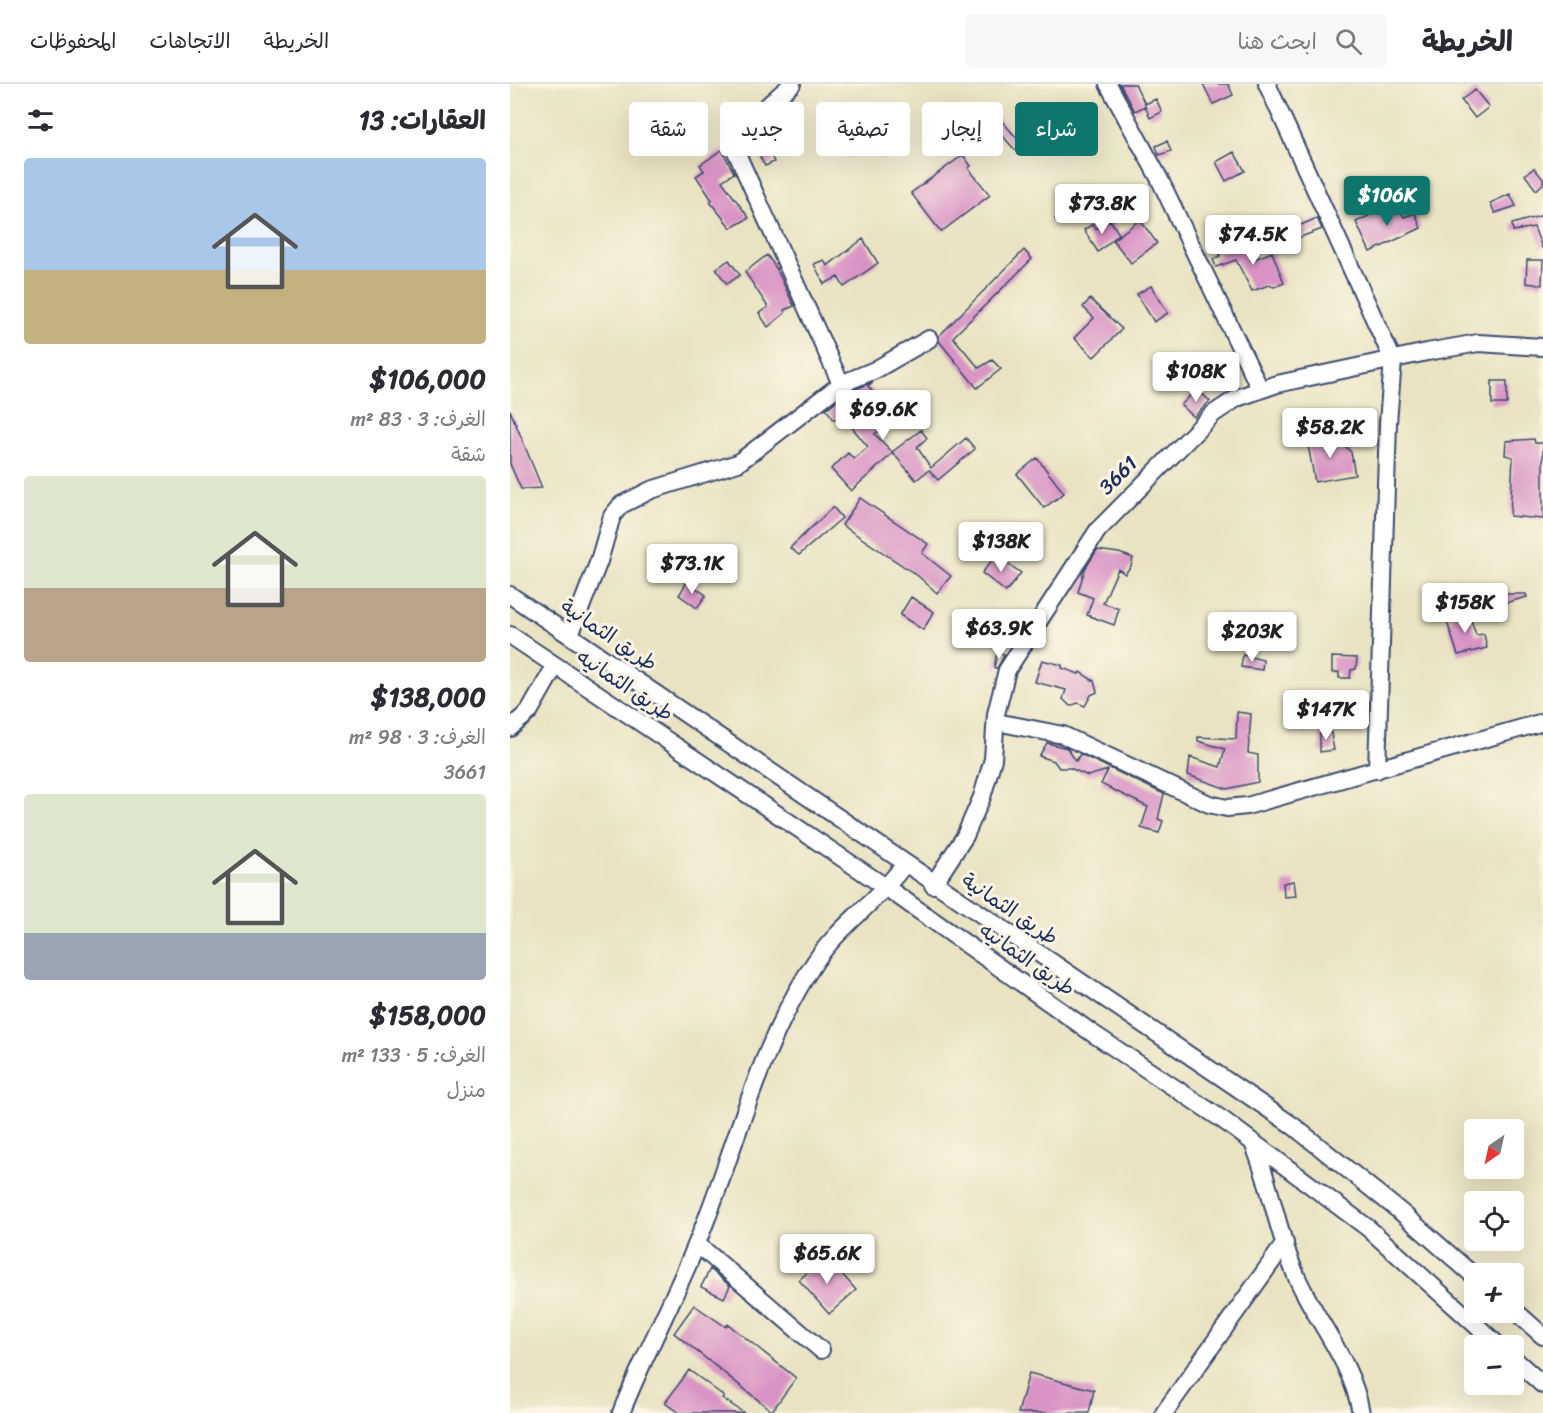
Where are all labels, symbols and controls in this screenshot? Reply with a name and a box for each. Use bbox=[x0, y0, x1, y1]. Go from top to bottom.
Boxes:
search box bbox=[966, 14, 1386, 68]
text: الخريطة bbox=[1422, 17, 1513, 66]
text: المحفوظات bbox=[30, 22, 116, 60]
text: الاتجاهات bbox=[149, 22, 231, 60]
text: الخريطة bbox=[264, 22, 329, 60]
text: ابحث هنا bbox=[1238, 22, 1317, 61]
icon: search bbox=[1332, 25, 1365, 58]
text: العقارات: 13 bbox=[359, 97, 486, 143]
chip: شقة bbox=[629, 102, 708, 156]
chip: جديد bbox=[720, 102, 804, 156]
chip: تصفية bbox=[816, 102, 910, 156]
chip: إيجار bbox=[922, 102, 1003, 156]
chip: شراء bbox=[1015, 102, 1098, 156]
icon: filters bbox=[24, 104, 57, 137]
pin: $106K bbox=[1345, 176, 1429, 227]
text: $106K bbox=[1358, 178, 1416, 213]
pin: $73.8K bbox=[1053, 184, 1151, 235]
text: $73.8K bbox=[1069, 186, 1135, 221]
icon: home bbox=[201, 197, 309, 305]
pin: $74.5K bbox=[1204, 215, 1302, 266]
text: $74.5K bbox=[1219, 217, 1287, 252]
pin: $108K bbox=[1154, 352, 1238, 403]
text: $108K bbox=[1167, 354, 1225, 389]
text: $106,000 bbox=[370, 356, 486, 402]
pin: $69.6K bbox=[834, 390, 932, 441]
text: $69.6K bbox=[850, 392, 916, 427]
text: الغرف: 3 · 83 m² bbox=[350, 402, 486, 437]
pin: $58.2K bbox=[1281, 408, 1379, 459]
text: $58.2K bbox=[1296, 410, 1364, 445]
text: شقة bbox=[451, 437, 486, 472]
street label: 3661 bbox=[1089, 446, 1147, 504]
icon: home bbox=[201, 515, 309, 623]
pin: $138K bbox=[959, 522, 1043, 573]
text: $138K bbox=[972, 524, 1030, 559]
pin: $73.1K bbox=[643, 544, 741, 595]
text: $73.1K bbox=[661, 546, 723, 581]
pin: $158K bbox=[1423, 583, 1507, 634]
text: $158K bbox=[1436, 585, 1494, 620]
street label: طريق الثمانية bbox=[552, 588, 666, 682]
pin: $63.9K bbox=[950, 609, 1048, 660]
text: $63.9K bbox=[966, 611, 1032, 646]
pin: $203K bbox=[1210, 612, 1294, 663]
text: $203K bbox=[1222, 614, 1282, 649]
street label: طريق الثمانيه bbox=[568, 638, 682, 732]
text: $138,000 bbox=[371, 674, 486, 720]
pin: $147K bbox=[1284, 690, 1368, 741]
text: $147K bbox=[1297, 692, 1355, 727]
text: الغرف: 3 · 98 m² bbox=[349, 720, 486, 755]
text: 3661 bbox=[444, 755, 486, 790]
icon: home bbox=[201, 833, 309, 941]
street label: طريق الثمانية bbox=[953, 862, 1067, 956]
street label: طريق الثمانيه bbox=[970, 911, 1084, 1007]
text: $158,000 bbox=[369, 992, 486, 1038]
text: الغرف: 5 · 133 m² bbox=[342, 1038, 486, 1073]
text: منزل bbox=[447, 1073, 486, 1108]
north arrow bbox=[1464, 1119, 1524, 1179]
map controls bbox=[1464, 1119, 1524, 1395]
button: locate bbox=[1464, 1191, 1524, 1251]
pin: $65.6K bbox=[778, 1234, 876, 1285]
text: $65.6K bbox=[794, 1236, 860, 1271]
button: + bbox=[1464, 1263, 1524, 1323]
button: − bbox=[1464, 1335, 1524, 1395]

